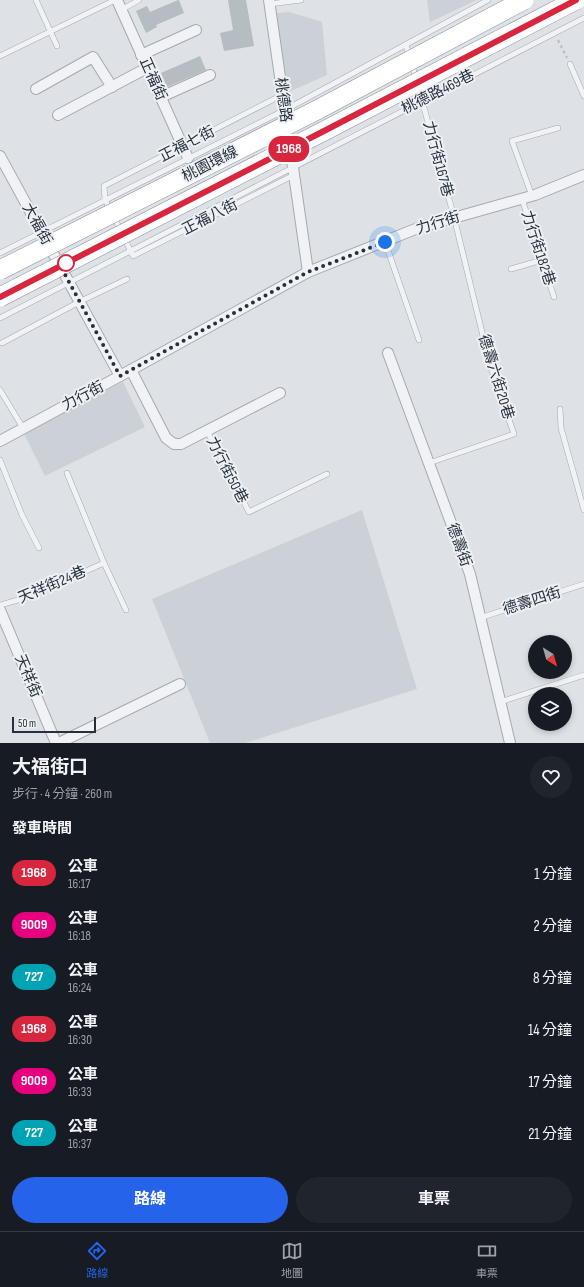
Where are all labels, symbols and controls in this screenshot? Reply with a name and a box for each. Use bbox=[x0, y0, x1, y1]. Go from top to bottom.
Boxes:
street label: 正福街 bbox=[135, 55, 171, 103]
street label: 桃德路469巷 bbox=[398, 66, 478, 118]
street label: 桃德路 bbox=[270, 76, 296, 124]
street label: 力行街167巷 bbox=[419, 119, 457, 199]
street label: 正福七街 bbox=[156, 122, 218, 166]
line badge: 1968 bbox=[261, 136, 317, 162]
text: 1968 bbox=[276, 140, 302, 157]
street label: 桃園環線 bbox=[179, 142, 241, 186]
street label: 正福八街 bbox=[179, 195, 241, 239]
street label: 大福街 bbox=[18, 200, 56, 248]
street label: 力行街 bbox=[414, 207, 462, 239]
street label: 力行街182巷 bbox=[517, 208, 559, 288]
your location bbox=[375, 232, 395, 252]
unlabelled marker bbox=[57, 254, 75, 272]
street label: 德壽六街20巷 bbox=[474, 332, 518, 422]
street label: 力行街 bbox=[59, 377, 107, 415]
street label: 力行街50巷 bbox=[202, 433, 252, 507]
street label: 德壽街 bbox=[442, 521, 476, 569]
street label: 天祥街24巷 bbox=[15, 562, 89, 608]
street label: 德壽四街 bbox=[501, 583, 563, 619]
north arrow bbox=[528, 635, 572, 679]
map controls bbox=[528, 635, 572, 731]
street label: 天祥街 bbox=[10, 652, 46, 700]
button: layers bbox=[528, 687, 572, 731]
scale bar bbox=[12, 715, 96, 734]
text: 50 m bbox=[18, 717, 36, 730]
text: 大福街口 bbox=[12, 756, 88, 779]
button: heart bbox=[530, 756, 572, 798]
text: 步行 · 4 分鐘 · 260 m bbox=[12, 786, 112, 802]
text: 發車時間 bbox=[12, 819, 72, 838]
text: 公車 bbox=[68, 857, 98, 876]
text: 1968 bbox=[21, 864, 47, 881]
text: 1 分鐘 bbox=[534, 865, 572, 884]
text: 16:17 bbox=[68, 876, 90, 892]
text: 公車 bbox=[68, 909, 98, 928]
text: 9009 bbox=[21, 916, 47, 933]
text: 2 分鐘 bbox=[533, 917, 572, 936]
text: 16:18 bbox=[68, 928, 91, 944]
text: 公車 bbox=[68, 961, 98, 980]
text: 727 bbox=[25, 968, 43, 985]
text: 8 分鐘 bbox=[533, 969, 572, 988]
text: 16:24 bbox=[68, 980, 91, 996]
text: 公車 bbox=[68, 1013, 98, 1032]
text: 1968 bbox=[21, 1020, 47, 1037]
text: 14 分鐘 bbox=[528, 1021, 572, 1040]
text: 16:30 bbox=[68, 1032, 92, 1048]
text: 公車 bbox=[68, 1065, 98, 1084]
text: 9009 bbox=[21, 1072, 47, 1089]
text: 17 分鐘 bbox=[528, 1073, 572, 1092]
text: 16:33 bbox=[68, 1084, 92, 1100]
text: 公車 bbox=[68, 1117, 98, 1136]
text: 727 bbox=[25, 1124, 43, 1141]
text: 21 分鐘 bbox=[528, 1125, 572, 1144]
text: 16:37 bbox=[68, 1136, 91, 1152]
button: 路線 bbox=[12, 1177, 288, 1223]
button: 車票 bbox=[296, 1177, 572, 1223]
tab: 路線 bbox=[86, 1240, 108, 1280]
tab: 地圖 bbox=[281, 1240, 303, 1280]
tab: 車票 bbox=[476, 1240, 498, 1280]

